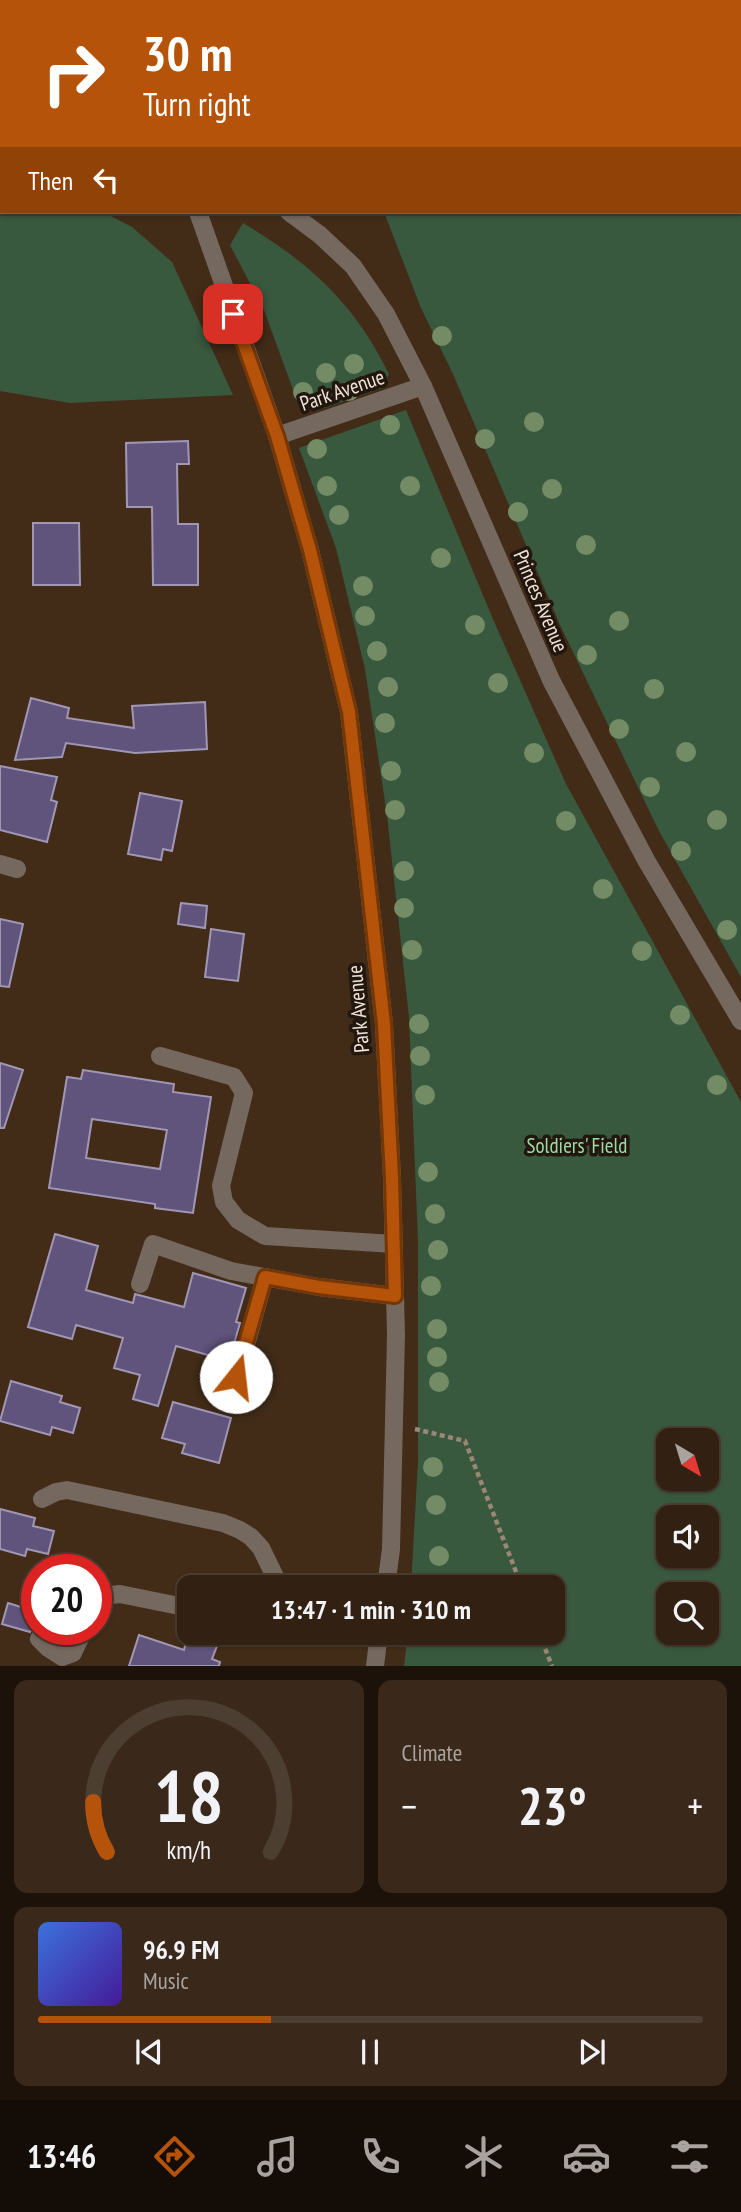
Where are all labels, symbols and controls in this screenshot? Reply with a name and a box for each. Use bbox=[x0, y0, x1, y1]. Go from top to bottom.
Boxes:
text: 30 m bbox=[143, 21, 232, 85]
icon: right bbox=[28, 28, 119, 119]
text: Turn right bbox=[143, 83, 251, 125]
icon: left bbox=[87, 161, 125, 199]
text: Then bbox=[28, 164, 73, 197]
pin bbox=[203, 284, 263, 344]
icon: arrive bbox=[214, 295, 252, 333]
street label: Park Avenue bbox=[296, 363, 388, 417]
street label: Princes Avenue bbox=[507, 546, 575, 656]
street label: Park Avenue bbox=[341, 964, 375, 1054]
park label: Soldiers' Field bbox=[527, 1132, 627, 1159]
position arrow bbox=[199, 1340, 273, 1414]
north arrow bbox=[656, 1428, 719, 1491]
map controls bbox=[656, 1428, 719, 1645]
button: sound bbox=[656, 1505, 719, 1568]
speed limit sign: 20 bbox=[21, 1554, 112, 1645]
button: search bbox=[656, 1582, 719, 1645]
text: 13:47 · 1 min · 310 m bbox=[271, 1593, 471, 1626]
text: Climate bbox=[402, 1738, 462, 1767]
text: 18 bbox=[154, 1749, 224, 1843]
text: 23° bbox=[518, 1772, 587, 1839]
text: − bbox=[402, 1781, 417, 1830]
text: + bbox=[687, 1781, 703, 1830]
text: km/h bbox=[167, 1834, 211, 1866]
text: 96.9 FM bbox=[143, 1933, 219, 1966]
text: Music bbox=[143, 1966, 189, 1995]
icon: previous bbox=[130, 2033, 168, 2071]
icon: pause bbox=[351, 2033, 389, 2071]
icon: next bbox=[573, 2033, 611, 2071]
icon: directions bbox=[150, 2132, 199, 2181]
icon: music bbox=[253, 2132, 302, 2181]
icon: phone bbox=[356, 2132, 405, 2181]
icon: climate bbox=[459, 2132, 508, 2181]
icon: car bbox=[562, 2132, 611, 2181]
icon: filters bbox=[665, 2132, 714, 2181]
text: 13:46 bbox=[27, 2135, 96, 2177]

